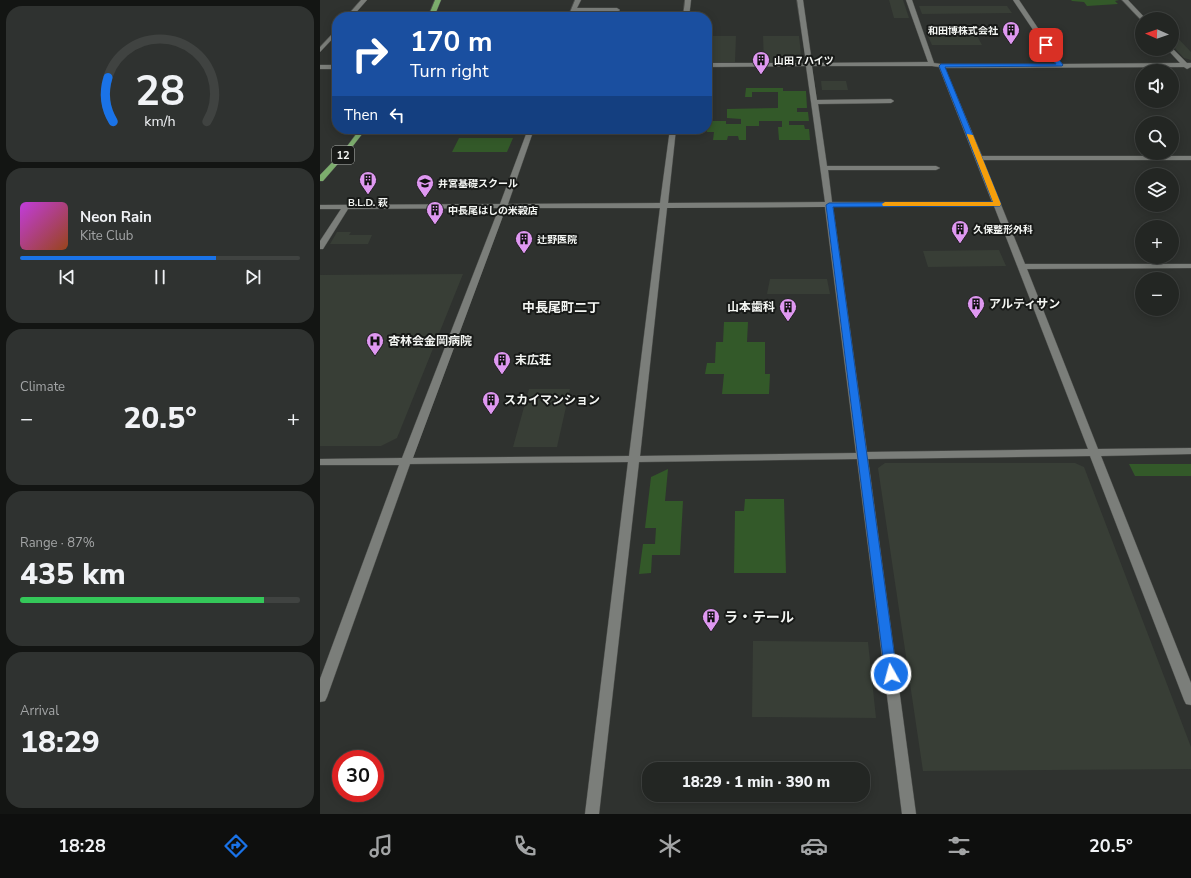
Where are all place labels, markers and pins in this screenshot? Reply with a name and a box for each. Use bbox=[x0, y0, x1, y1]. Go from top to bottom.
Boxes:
building icon: 和田博株式会社 bbox=[1001, 20, 1021, 45]
place label: 和田博株式会社 bbox=[928, 24, 999, 38]
pin bbox=[1029, 28, 1063, 62]
building icon: 山田７ハイツ bbox=[751, 50, 771, 75]
place label: 山田７ハイツ bbox=[774, 54, 834, 68]
building icon: B.L.D. 萩 bbox=[358, 170, 378, 195]
school or university icon: 井宮基礎スクール bbox=[415, 173, 435, 198]
place label: 井宮基礎スクール bbox=[438, 177, 518, 191]
place label: B.L.D. 萩 bbox=[348, 196, 388, 210]
building icon: 中長尾はしの米穀店 bbox=[425, 200, 445, 225]
place label: 中長尾はしの米穀店 bbox=[448, 204, 538, 218]
building icon: 久保整形外科 bbox=[950, 219, 970, 244]
place label: 久保整形外科 bbox=[973, 223, 1033, 237]
building icon: 辻野医院 bbox=[514, 229, 534, 254]
place label: 辻野医院 bbox=[537, 233, 577, 247]
building icon: アルティサン bbox=[966, 294, 986, 319]
place label: アルティサン bbox=[989, 296, 1060, 312]
building icon: 山本歯科 bbox=[778, 297, 798, 322]
place label: 山本歯科 bbox=[727, 299, 775, 315]
hospital icon: 杏林会金岡病院 bbox=[365, 331, 385, 356]
place label: 杏林会金岡病院 bbox=[388, 333, 472, 349]
building icon: 末広荘 bbox=[492, 350, 512, 375]
place label: 末広荘 bbox=[515, 352, 551, 368]
building icon: スカイマンション bbox=[481, 390, 501, 415]
place label: スカイマンション bbox=[504, 392, 600, 408]
building icon: ラ・テール bbox=[701, 607, 721, 632]
place label: ラ・テール bbox=[724, 608, 794, 627]

